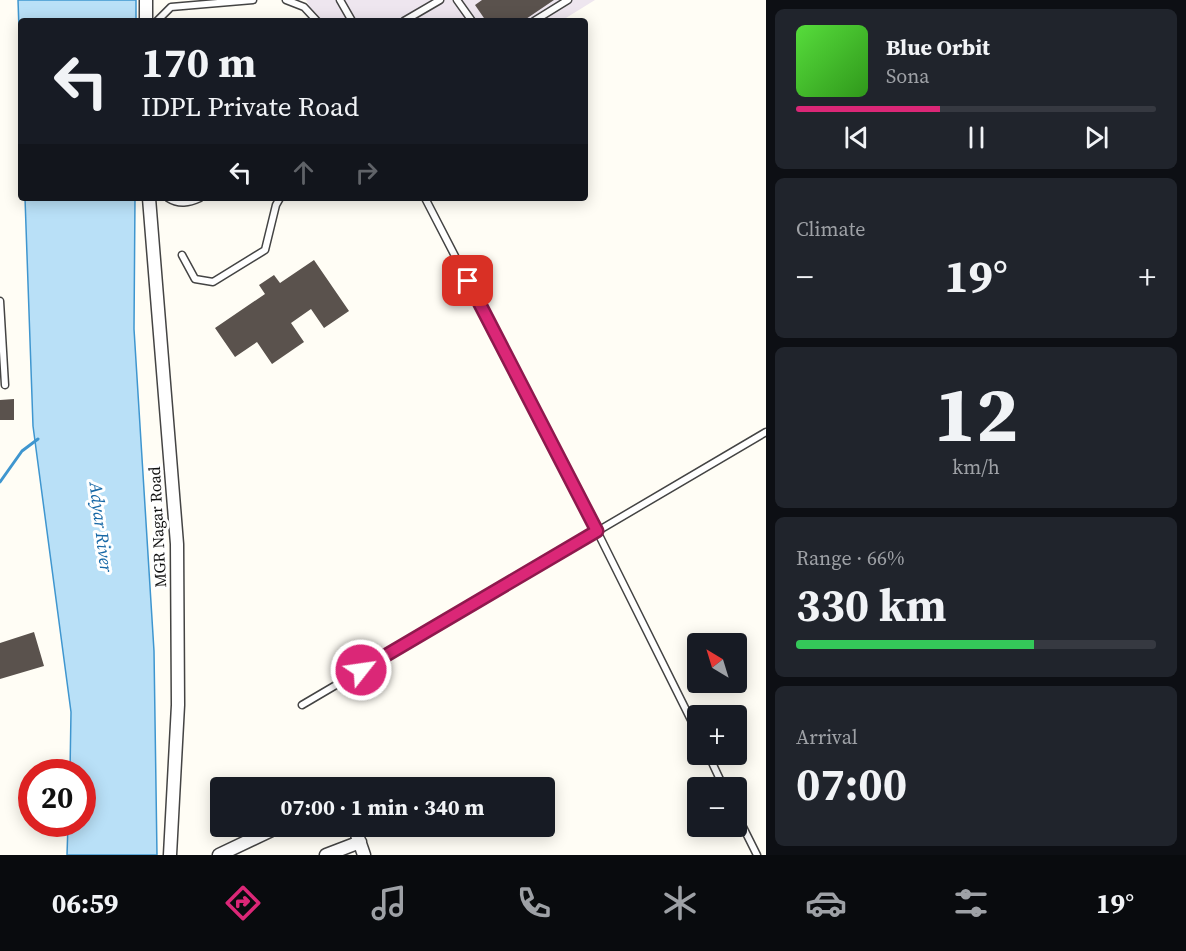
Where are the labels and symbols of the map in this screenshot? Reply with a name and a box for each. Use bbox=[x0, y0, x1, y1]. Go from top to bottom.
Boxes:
pin bbox=[442, 255, 493, 306]
street label: MGR Nagar Road bbox=[143, 466, 171, 588]
water label: Adyar River bbox=[83, 479, 120, 574]
north arrow bbox=[687, 633, 747, 693]
position arrow bbox=[329, 638, 393, 702]
speed limit sign: 20 bbox=[18, 759, 96, 837]

